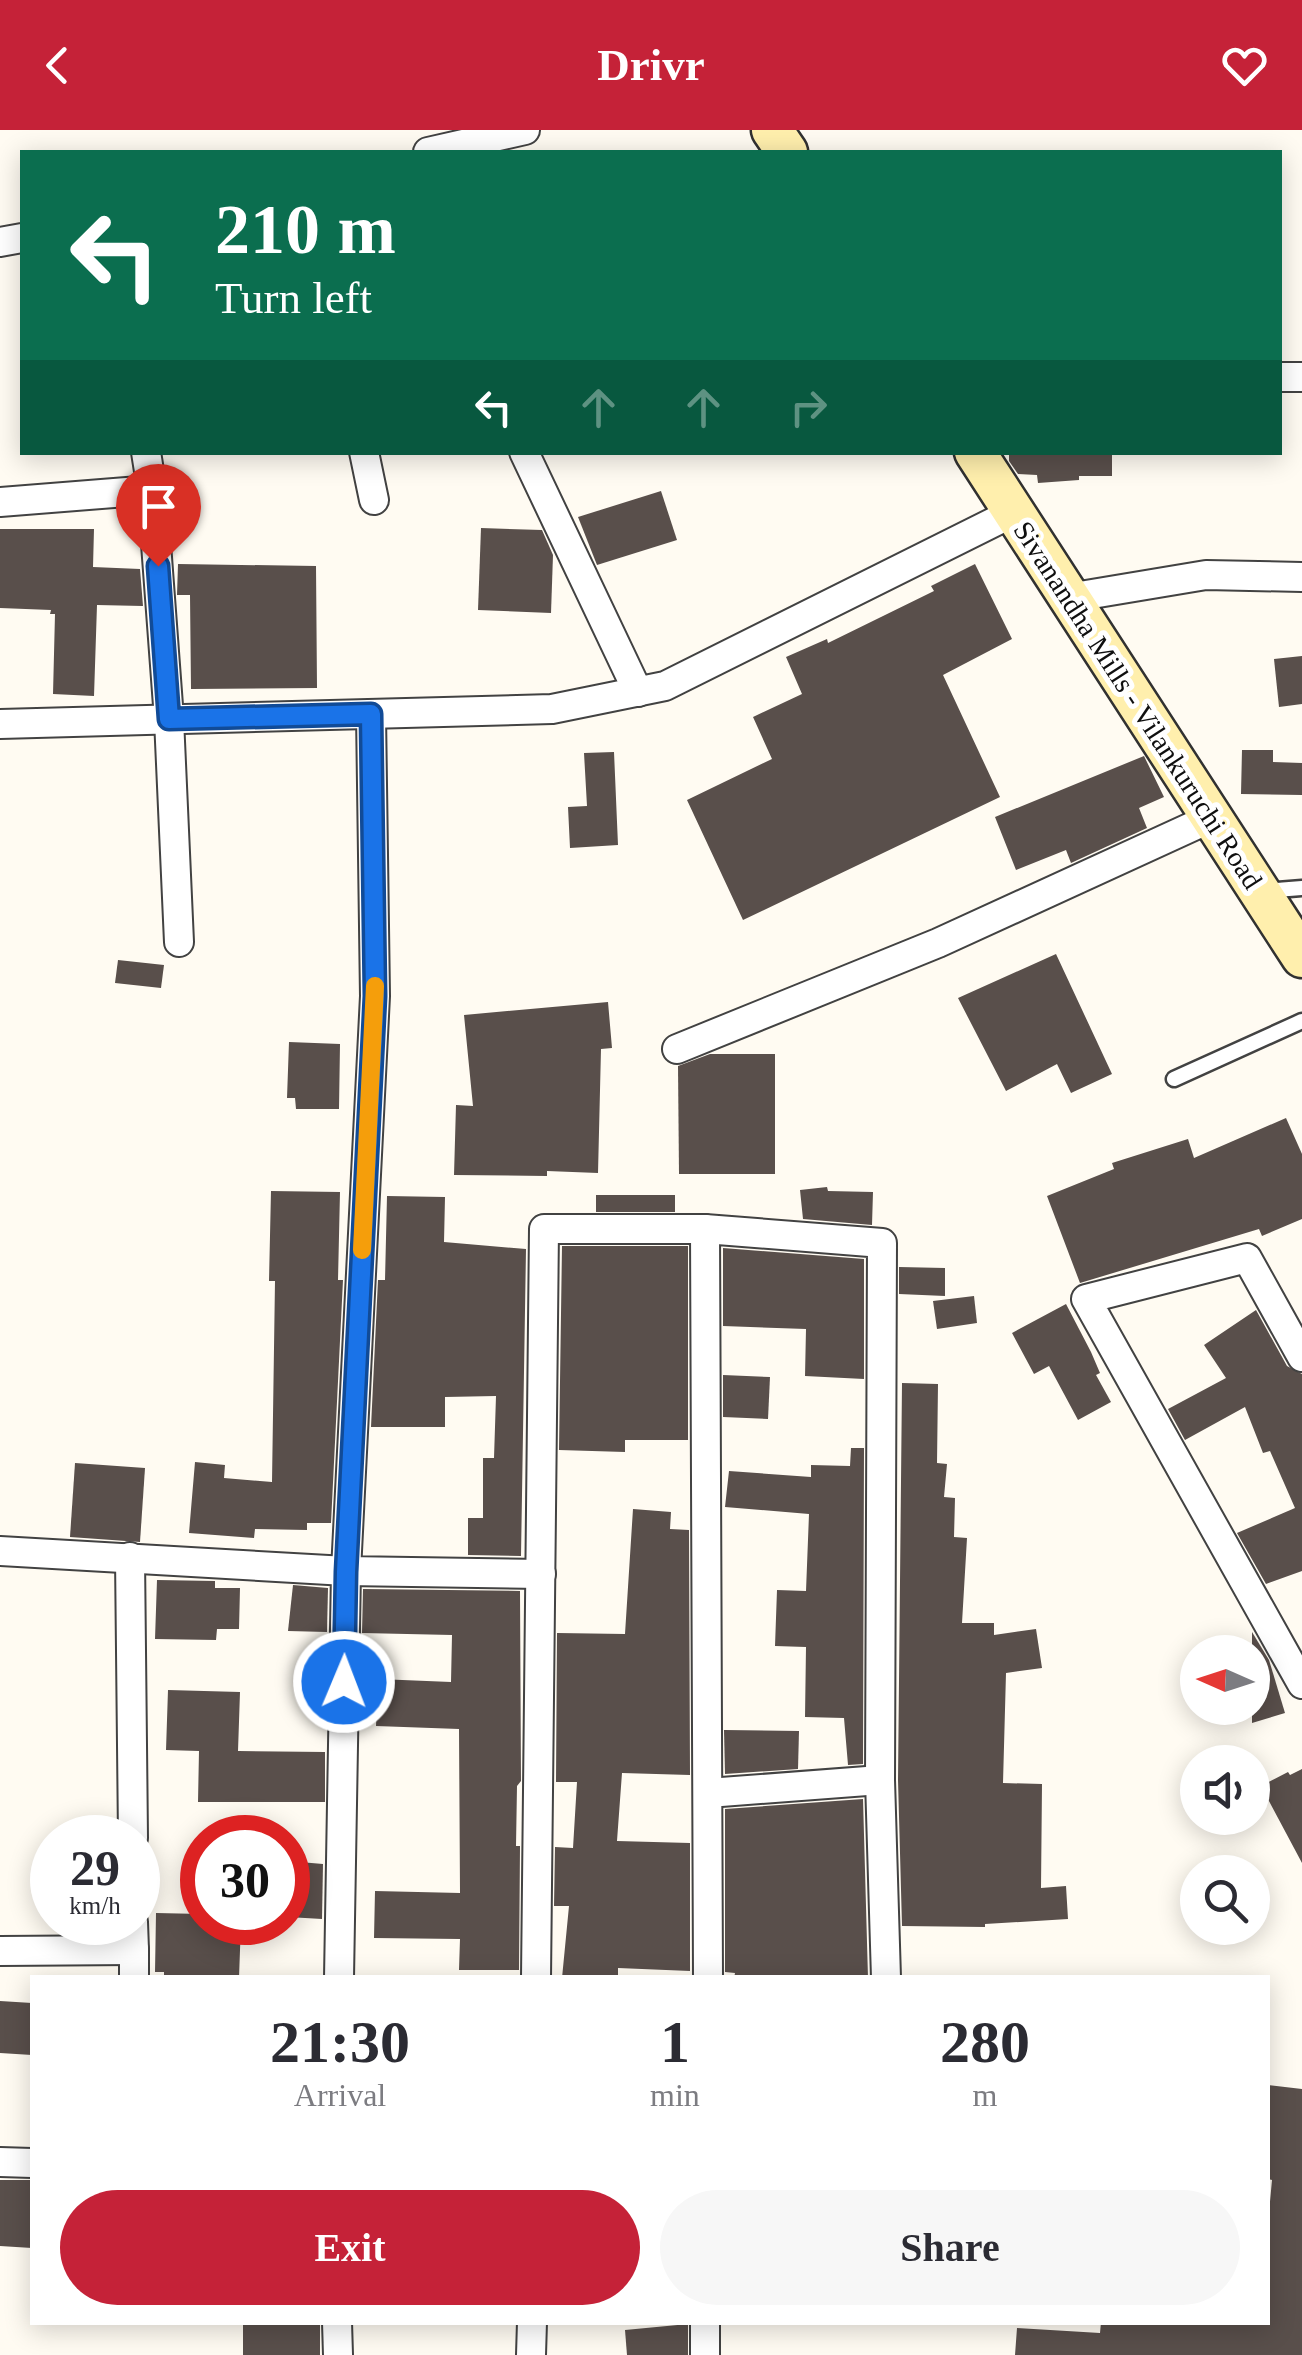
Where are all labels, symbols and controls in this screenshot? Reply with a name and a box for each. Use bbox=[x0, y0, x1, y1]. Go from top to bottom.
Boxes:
icon: back bbox=[30, 38, 85, 93]
icon: heart bbox=[1217, 38, 1272, 93]
text: Drivr bbox=[597, 40, 705, 90]
icon: left bbox=[50, 190, 180, 320]
text: 210 m bbox=[215, 191, 396, 268]
text: Turn left bbox=[215, 273, 372, 323]
icon: left bbox=[466, 380, 521, 435]
icon: ahead bbox=[571, 380, 626, 435]
icon: ahead bbox=[676, 380, 731, 435]
icon: right bbox=[781, 380, 836, 435]
pin bbox=[116, 464, 201, 567]
icon: arrive bbox=[131, 479, 186, 534]
street label: Sivanandha Mills - Vilankuruchi Road bbox=[1007, 516, 1269, 894]
position arrow bbox=[292, 1630, 396, 1734]
north arrow bbox=[1180, 1635, 1270, 1725]
map controls bbox=[1180, 1635, 1270, 1945]
button: sound bbox=[1180, 1745, 1270, 1835]
speed limit sign: 30 bbox=[180, 1815, 310, 1945]
text: 29 bbox=[70, 1840, 120, 1896]
button: search bbox=[1180, 1855, 1270, 1945]
text: km/h bbox=[69, 1892, 121, 1919]
text: 21:30 bbox=[270, 2009, 410, 2075]
text: 1 bbox=[660, 2009, 690, 2075]
text: 280 bbox=[940, 2009, 1030, 2075]
text: Arrival bbox=[294, 2077, 386, 2113]
text: min bbox=[650, 2077, 700, 2113]
text: m bbox=[972, 2077, 997, 2113]
button: Exit bbox=[60, 2190, 640, 2305]
button: Share bbox=[660, 2190, 1240, 2305]

